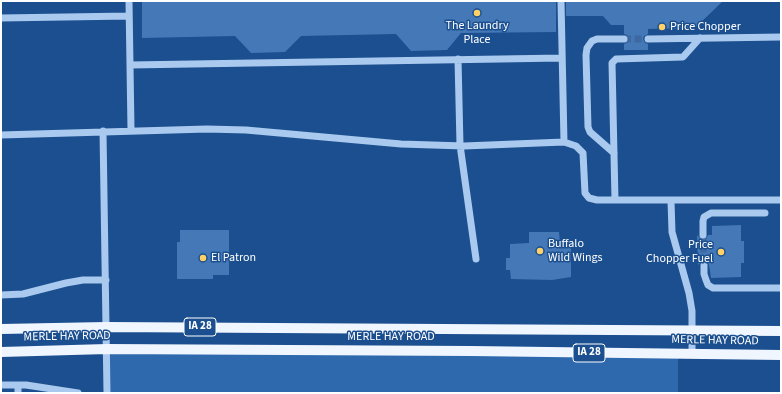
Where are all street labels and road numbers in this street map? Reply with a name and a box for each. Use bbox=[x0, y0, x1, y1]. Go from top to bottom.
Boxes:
road number: IA 28 bbox=[184, 318, 216, 336]
street label: MERLE HAY ROAD bbox=[23, 329, 111, 345]
street label: MERLE HAY ROAD bbox=[347, 330, 435, 344]
street label: MERLE HAY ROAD bbox=[671, 333, 759, 349]
road number: IA 28 bbox=[573, 344, 605, 362]

